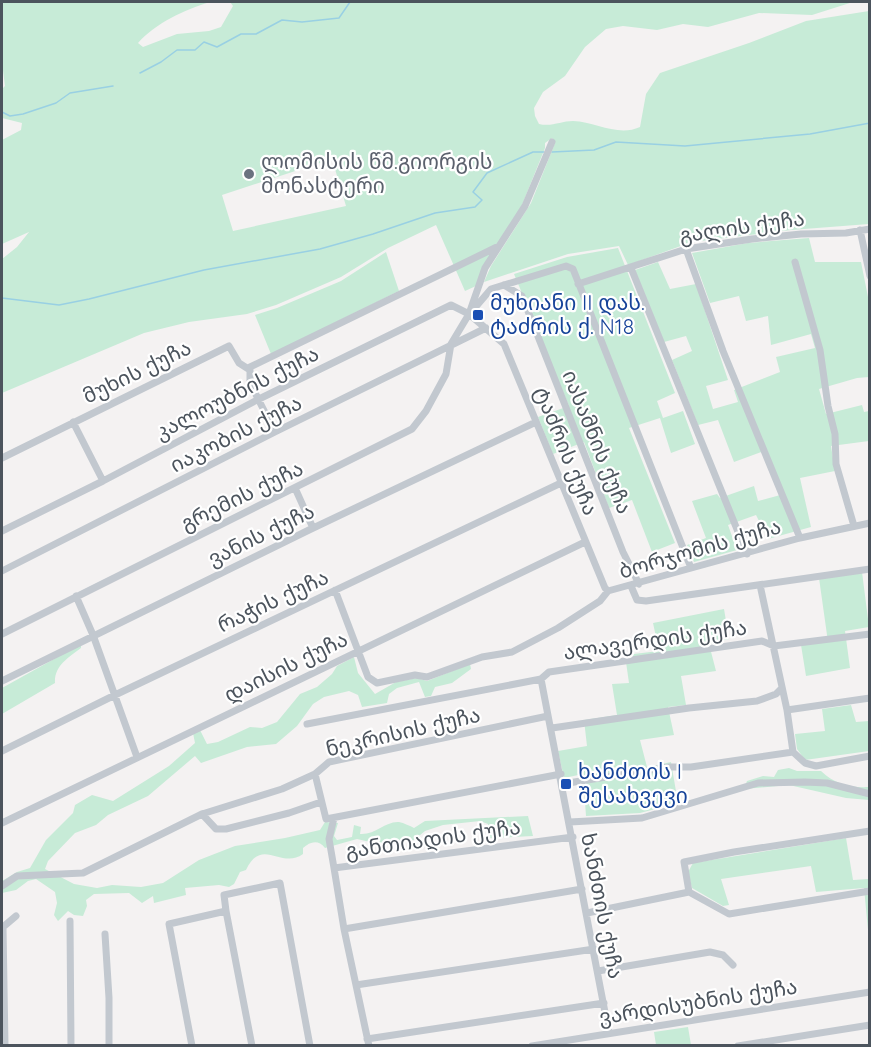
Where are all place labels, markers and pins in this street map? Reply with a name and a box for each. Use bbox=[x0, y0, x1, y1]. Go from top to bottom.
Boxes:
place label: ლომისის წმ.გიორგის მონასტერი bbox=[261, 148, 492, 198]
marker: ლომისის წმ.გიორგის მონასტერი bbox=[242, 167, 256, 181]
place label: მუხიანი II დას. ტაძრის ქ. N18 bbox=[490, 289, 645, 339]
marker: მუხიანი II დას. ტაძრის ქ. N18 bbox=[471, 308, 485, 322]
place label: ხანძთის I შესახვევი bbox=[578, 758, 688, 808]
marker: ხანძთის I შესახვევი bbox=[559, 777, 573, 791]

